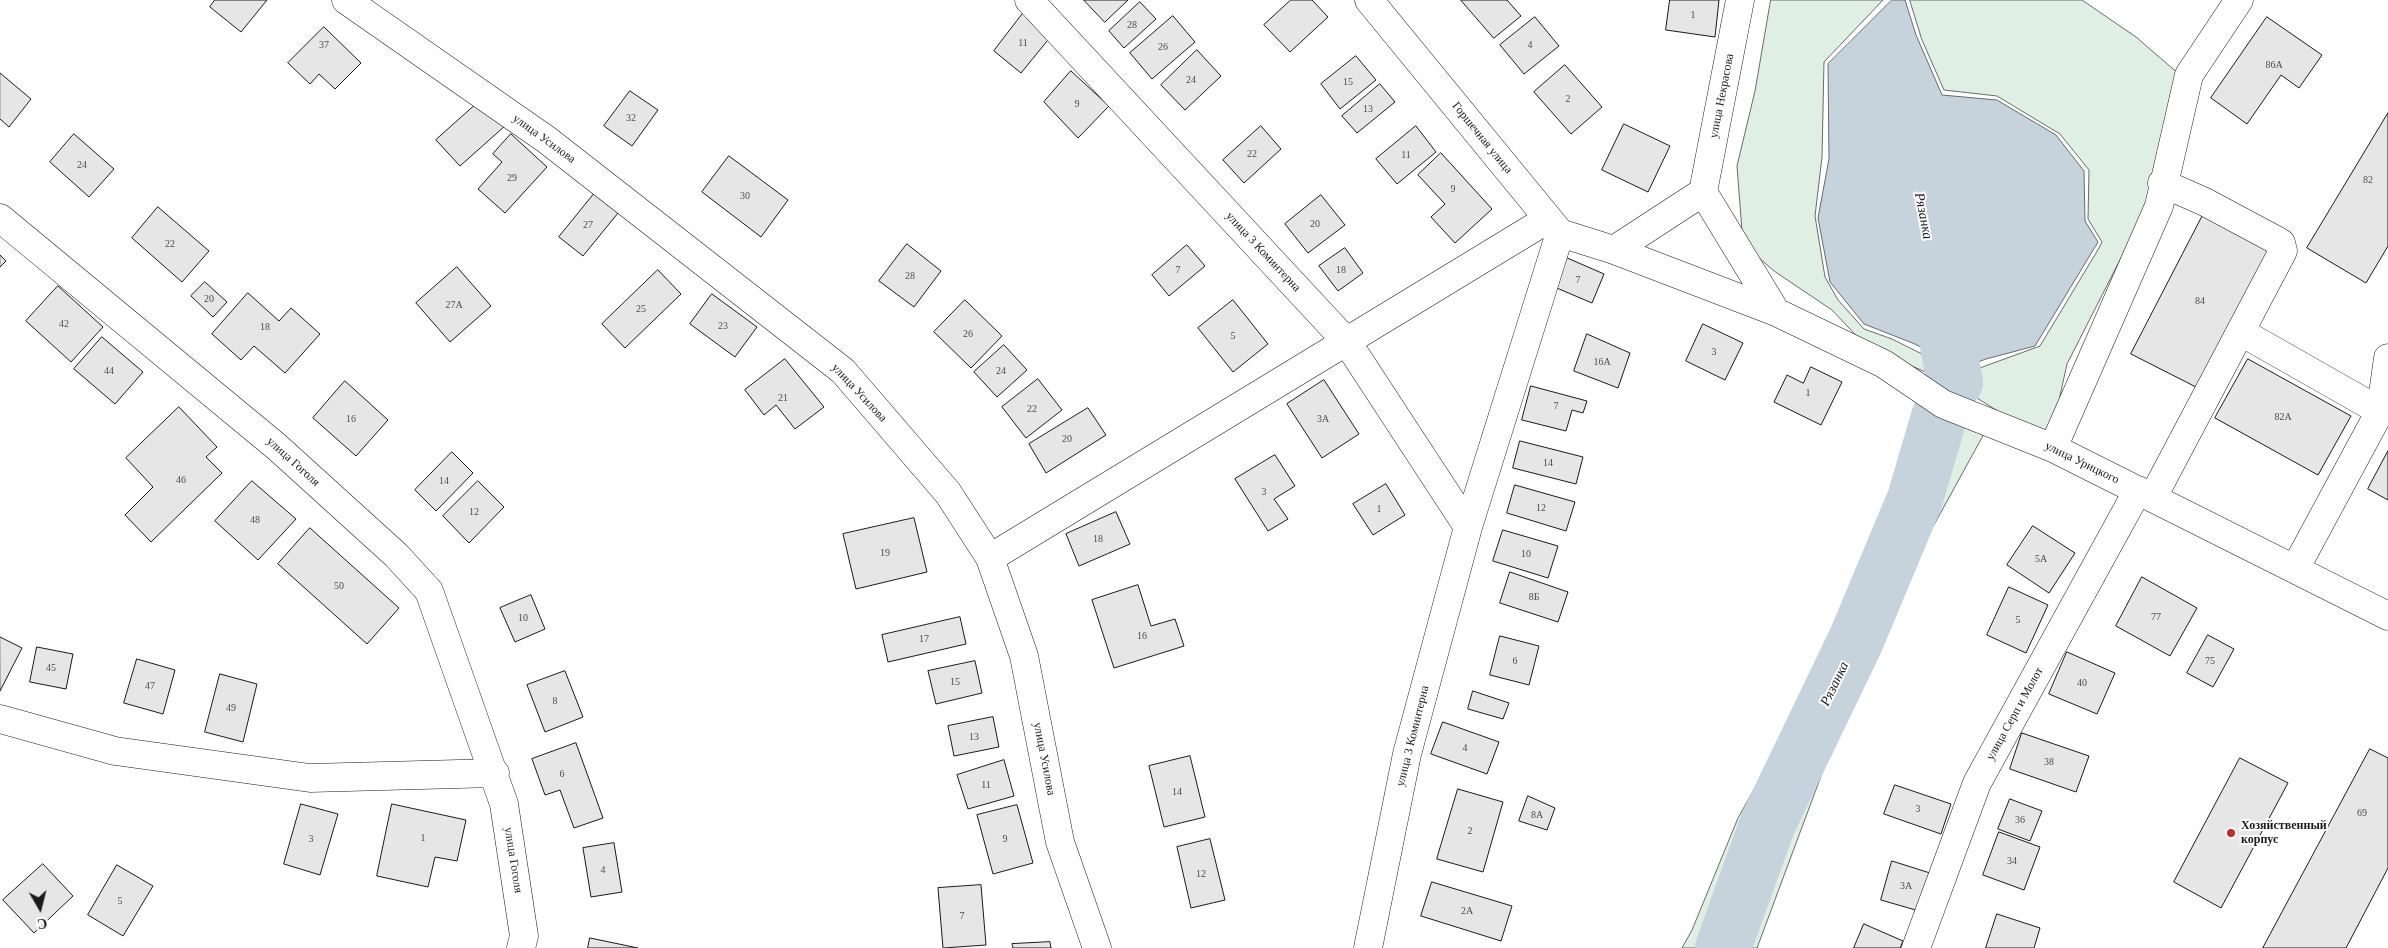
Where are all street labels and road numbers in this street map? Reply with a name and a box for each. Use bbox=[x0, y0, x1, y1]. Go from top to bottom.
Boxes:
street label: улица Некрасова bbox=[1707, 52, 1737, 140]
street label: Горшечная улица bbox=[1449, 99, 1515, 177]
street label: улица Усилова bbox=[510, 111, 578, 167]
street label: улица 3 Коминтерна bbox=[1222, 209, 1304, 295]
street label: улица Усилова bbox=[828, 361, 890, 425]
street label: улица Гоголя bbox=[263, 434, 323, 490]
street label: улица Урицкого bbox=[2043, 439, 2121, 487]
street label: улица Серп и Молот bbox=[1983, 665, 2047, 763]
street label: улица 3 Коминтерна bbox=[1393, 684, 1433, 788]
street label: улица Усилова bbox=[1030, 721, 1058, 797]
street label: улица Гоголя bbox=[501, 826, 525, 894]

